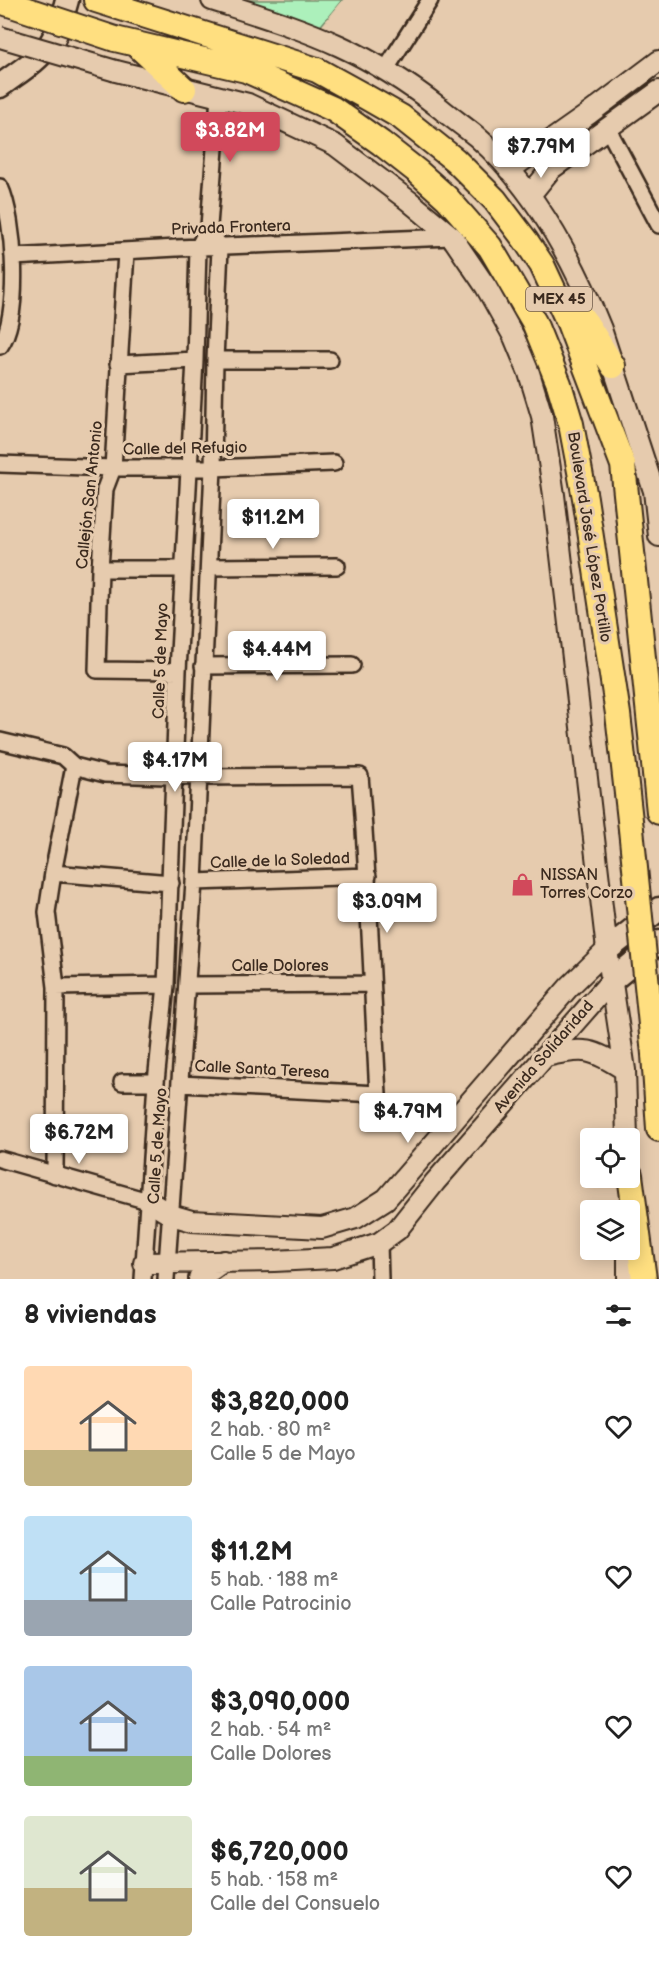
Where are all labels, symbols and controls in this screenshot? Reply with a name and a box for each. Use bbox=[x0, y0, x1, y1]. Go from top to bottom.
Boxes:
pin: $3.82M bbox=[181, 112, 279, 163]
text: $3.82M bbox=[195, 119, 265, 143]
pin: $7.79M bbox=[492, 128, 590, 179]
text: $7.79M bbox=[507, 135, 575, 159]
street label: Privada Frontera bbox=[171, 216, 291, 240]
road number: MEX 45 bbox=[526, 287, 592, 311]
street label: Callejón San Antonio bbox=[73, 420, 107, 570]
street label: Boulevard José López Portillo bbox=[563, 430, 615, 644]
street label: Calle del Refugio bbox=[123, 438, 247, 460]
pin: $11.2M bbox=[224, 499, 322, 550]
text: $11.2M bbox=[241, 506, 305, 530]
street label: Calle 5 de Mayo bbox=[149, 602, 173, 720]
pin: $4.44M bbox=[228, 631, 326, 682]
text: $4.44M bbox=[242, 638, 312, 662]
pin: $4.17M bbox=[126, 742, 224, 793]
text: $4.17M bbox=[142, 749, 208, 773]
street label: Calle de la Soledad bbox=[210, 849, 350, 873]
place label: NISSAN Torres Corzo bbox=[540, 866, 633, 903]
shop icon: NISSAN Torres Corzo bbox=[509, 871, 535, 897]
pin: $3.09M bbox=[338, 883, 436, 934]
text: $3.09M bbox=[352, 890, 422, 914]
street label: Calle Dolores bbox=[231, 957, 329, 976]
street label: Avenida Solidaridad bbox=[490, 997, 598, 1117]
street label: Calle Santa Teresa bbox=[194, 1057, 330, 1083]
street label: Calle 5 de Mayo bbox=[144, 1087, 172, 1205]
pin: $4.79M bbox=[359, 1093, 457, 1144]
text: $4.79M bbox=[373, 1100, 443, 1124]
pin: $6.72M bbox=[30, 1114, 128, 1165]
text: $6.72M bbox=[44, 1121, 114, 1145]
map controls bbox=[580, 1128, 640, 1260]
button: locate bbox=[580, 1128, 640, 1188]
button: layers bbox=[580, 1200, 640, 1260]
icon: filters bbox=[602, 1299, 635, 1332]
text: 8 viviendas bbox=[24, 1300, 156, 1331]
text: $3,820,000 bbox=[210, 1387, 349, 1418]
icon: home bbox=[72, 1390, 144, 1462]
icon: heart bbox=[602, 1410, 635, 1443]
text: 2 hab. · 80 m² bbox=[210, 1418, 331, 1442]
text: Calle 5 de Mayo bbox=[210, 1442, 356, 1466]
text: $11.2M bbox=[210, 1537, 293, 1568]
icon: home bbox=[72, 1540, 144, 1612]
icon: heart bbox=[602, 1560, 635, 1593]
text: 5 hab. · 188 m² bbox=[210, 1568, 338, 1592]
text: Calle Patrocinio bbox=[210, 1592, 352, 1616]
text: $3,090,000 bbox=[210, 1687, 350, 1718]
icon: home bbox=[72, 1690, 144, 1762]
icon: heart bbox=[602, 1710, 635, 1743]
text: 2 hab. · 54 m² bbox=[210, 1718, 331, 1742]
text: Calle Dolores bbox=[210, 1742, 332, 1766]
text: $6,720,000 bbox=[210, 1837, 349, 1868]
icon: home bbox=[72, 1840, 144, 1912]
icon: heart bbox=[602, 1860, 635, 1893]
text: 5 hab. · 158 m² bbox=[210, 1868, 338, 1892]
text: Calle del Consuelo bbox=[210, 1892, 380, 1916]

